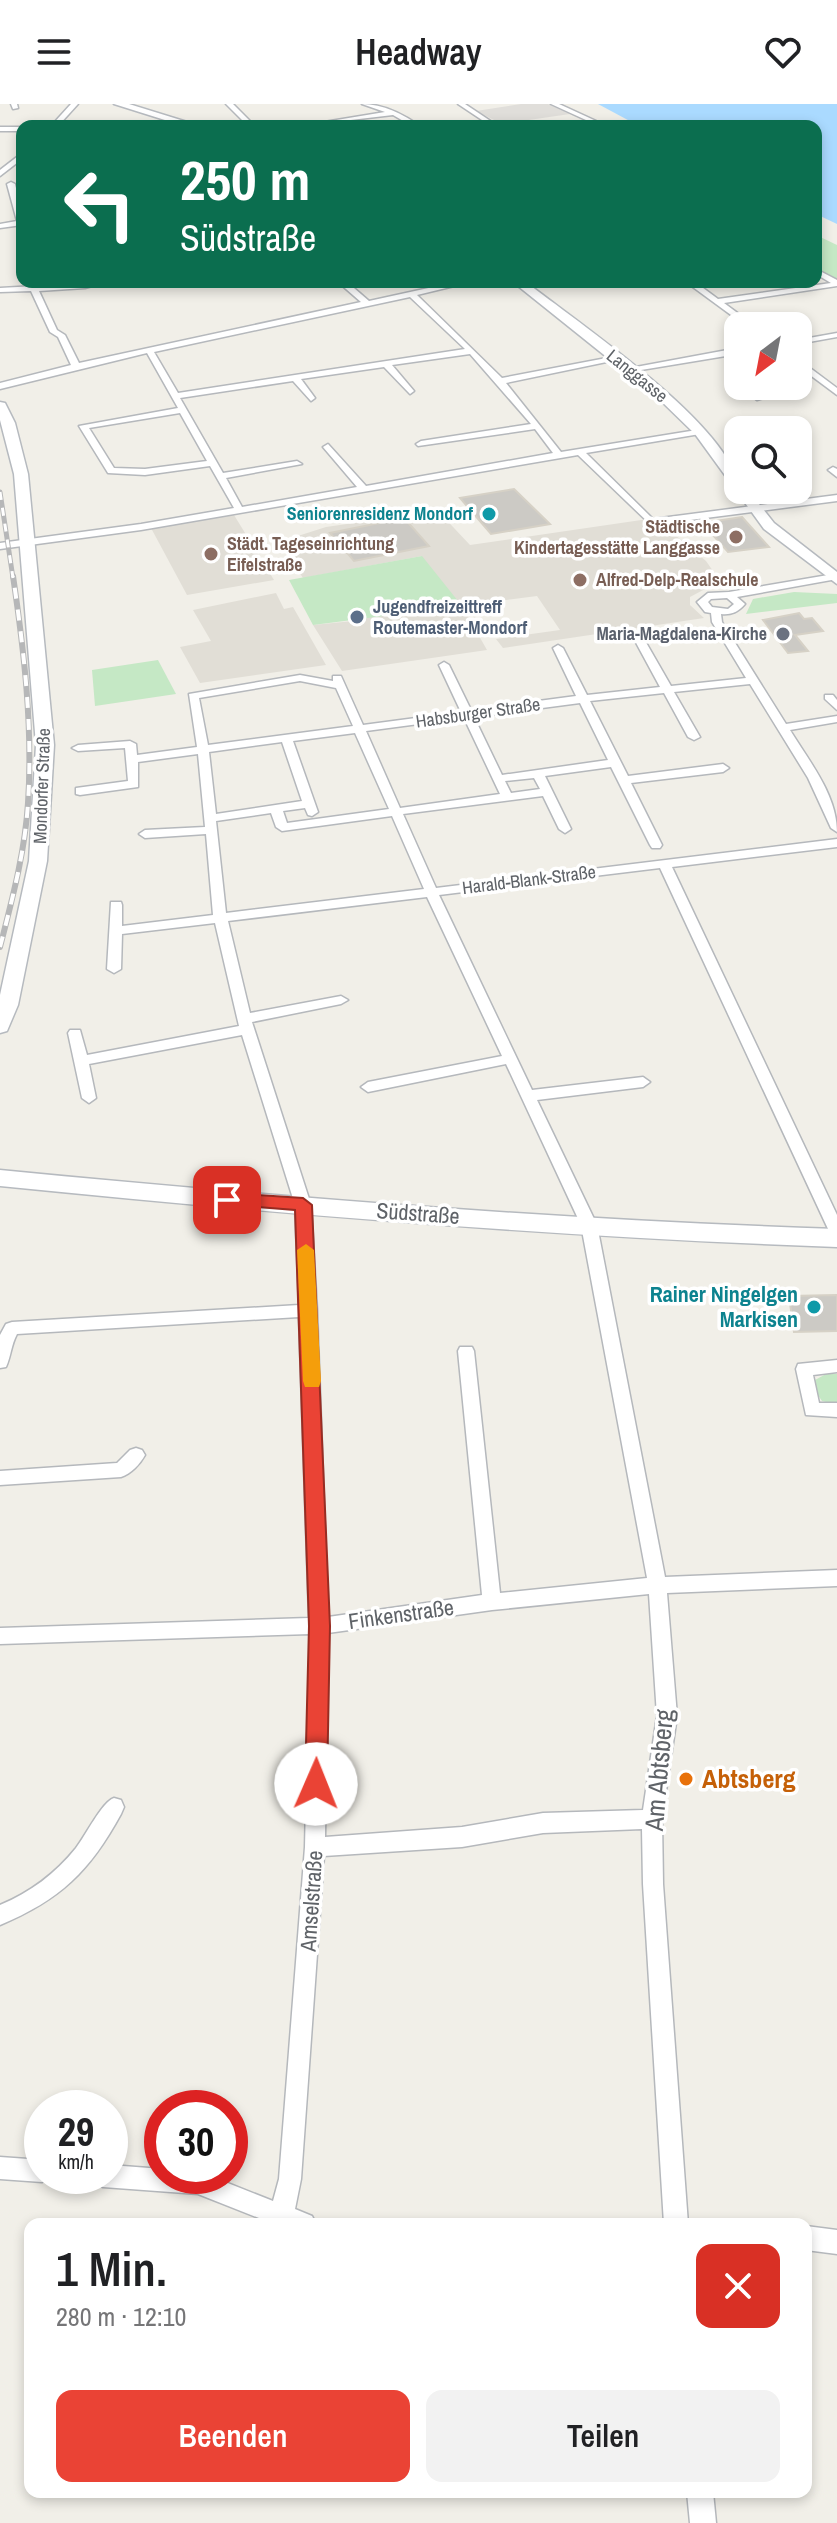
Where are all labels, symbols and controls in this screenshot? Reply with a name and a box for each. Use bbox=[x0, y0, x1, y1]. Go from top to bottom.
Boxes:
text: Headway bbox=[355, 28, 482, 76]
icon: menu bbox=[32, 30, 76, 74]
icon: heart bbox=[761, 30, 805, 74]
text: 250 m bbox=[180, 142, 310, 217]
icon: left bbox=[48, 152, 152, 256]
text: Südstraße bbox=[180, 214, 316, 262]
north arrow bbox=[724, 312, 812, 400]
map controls bbox=[724, 312, 812, 504]
street label: Langgasse bbox=[601, 343, 673, 408]
button: search bbox=[724, 416, 812, 504]
place label: Seniorenresidenz Mondorf bbox=[287, 501, 473, 526]
marker: Seniorenresidenz Mondorf bbox=[480, 505, 498, 523]
place label: Städtische Kindertagesstätte Langgasse bbox=[514, 514, 720, 560]
marker: Städtische Kindertagesstätte Langgasse bbox=[727, 528, 745, 546]
place label: Städt. Tageseinrichtung Eifelstraße bbox=[227, 531, 394, 577]
marker: Städt. Tageseinrichtung Eifelstraße bbox=[202, 545, 220, 563]
place label: Alfred-Delp-Realschule bbox=[596, 567, 758, 592]
marker: Alfred-Delp-Realschule bbox=[571, 571, 589, 589]
place label: Jugendfreizeittreff Routemaster-Mondorf bbox=[373, 594, 527, 640]
marker: Jugendfreizeittreff Routemaster-Mondorf bbox=[348, 608, 366, 626]
place label: Maria-Magdalena-Kirche bbox=[596, 621, 767, 646]
marker: Maria-Magdalena-Kirche bbox=[774, 625, 792, 643]
street label: Habsburger Straße bbox=[414, 691, 542, 734]
street label: Mondorfer Straße bbox=[27, 728, 56, 844]
street label: Harald-Blank-Straße bbox=[461, 859, 597, 900]
pin bbox=[193, 1166, 261, 1234]
icon: arrive bbox=[205, 1178, 249, 1222]
street label: Südstraße bbox=[375, 1195, 461, 1231]
place label: Rainer Ningelgen Markisen bbox=[650, 1279, 798, 1334]
marker: Rainer Ningelgen Markisen bbox=[805, 1298, 823, 1316]
street label: Finkenstraße bbox=[346, 1592, 456, 1636]
street label: Am Abtsberg bbox=[636, 1707, 681, 1833]
position arrow bbox=[274, 1742, 358, 1826]
place label: Abtsberg bbox=[702, 1761, 796, 1796]
marker: Abtsberg bbox=[677, 1770, 695, 1788]
street label: Amselstraße bbox=[292, 1849, 329, 1954]
speed limit sign: 30 bbox=[144, 2090, 248, 2194]
text: 29 bbox=[58, 2105, 94, 2158]
text: km/h bbox=[58, 2148, 94, 2175]
text: 1 Min. bbox=[56, 2236, 167, 2301]
button: close bbox=[696, 2244, 780, 2328]
text: 280 m · 12:10 bbox=[56, 2299, 186, 2334]
button: Beenden bbox=[56, 2390, 410, 2482]
button: Teilen bbox=[426, 2390, 780, 2482]

